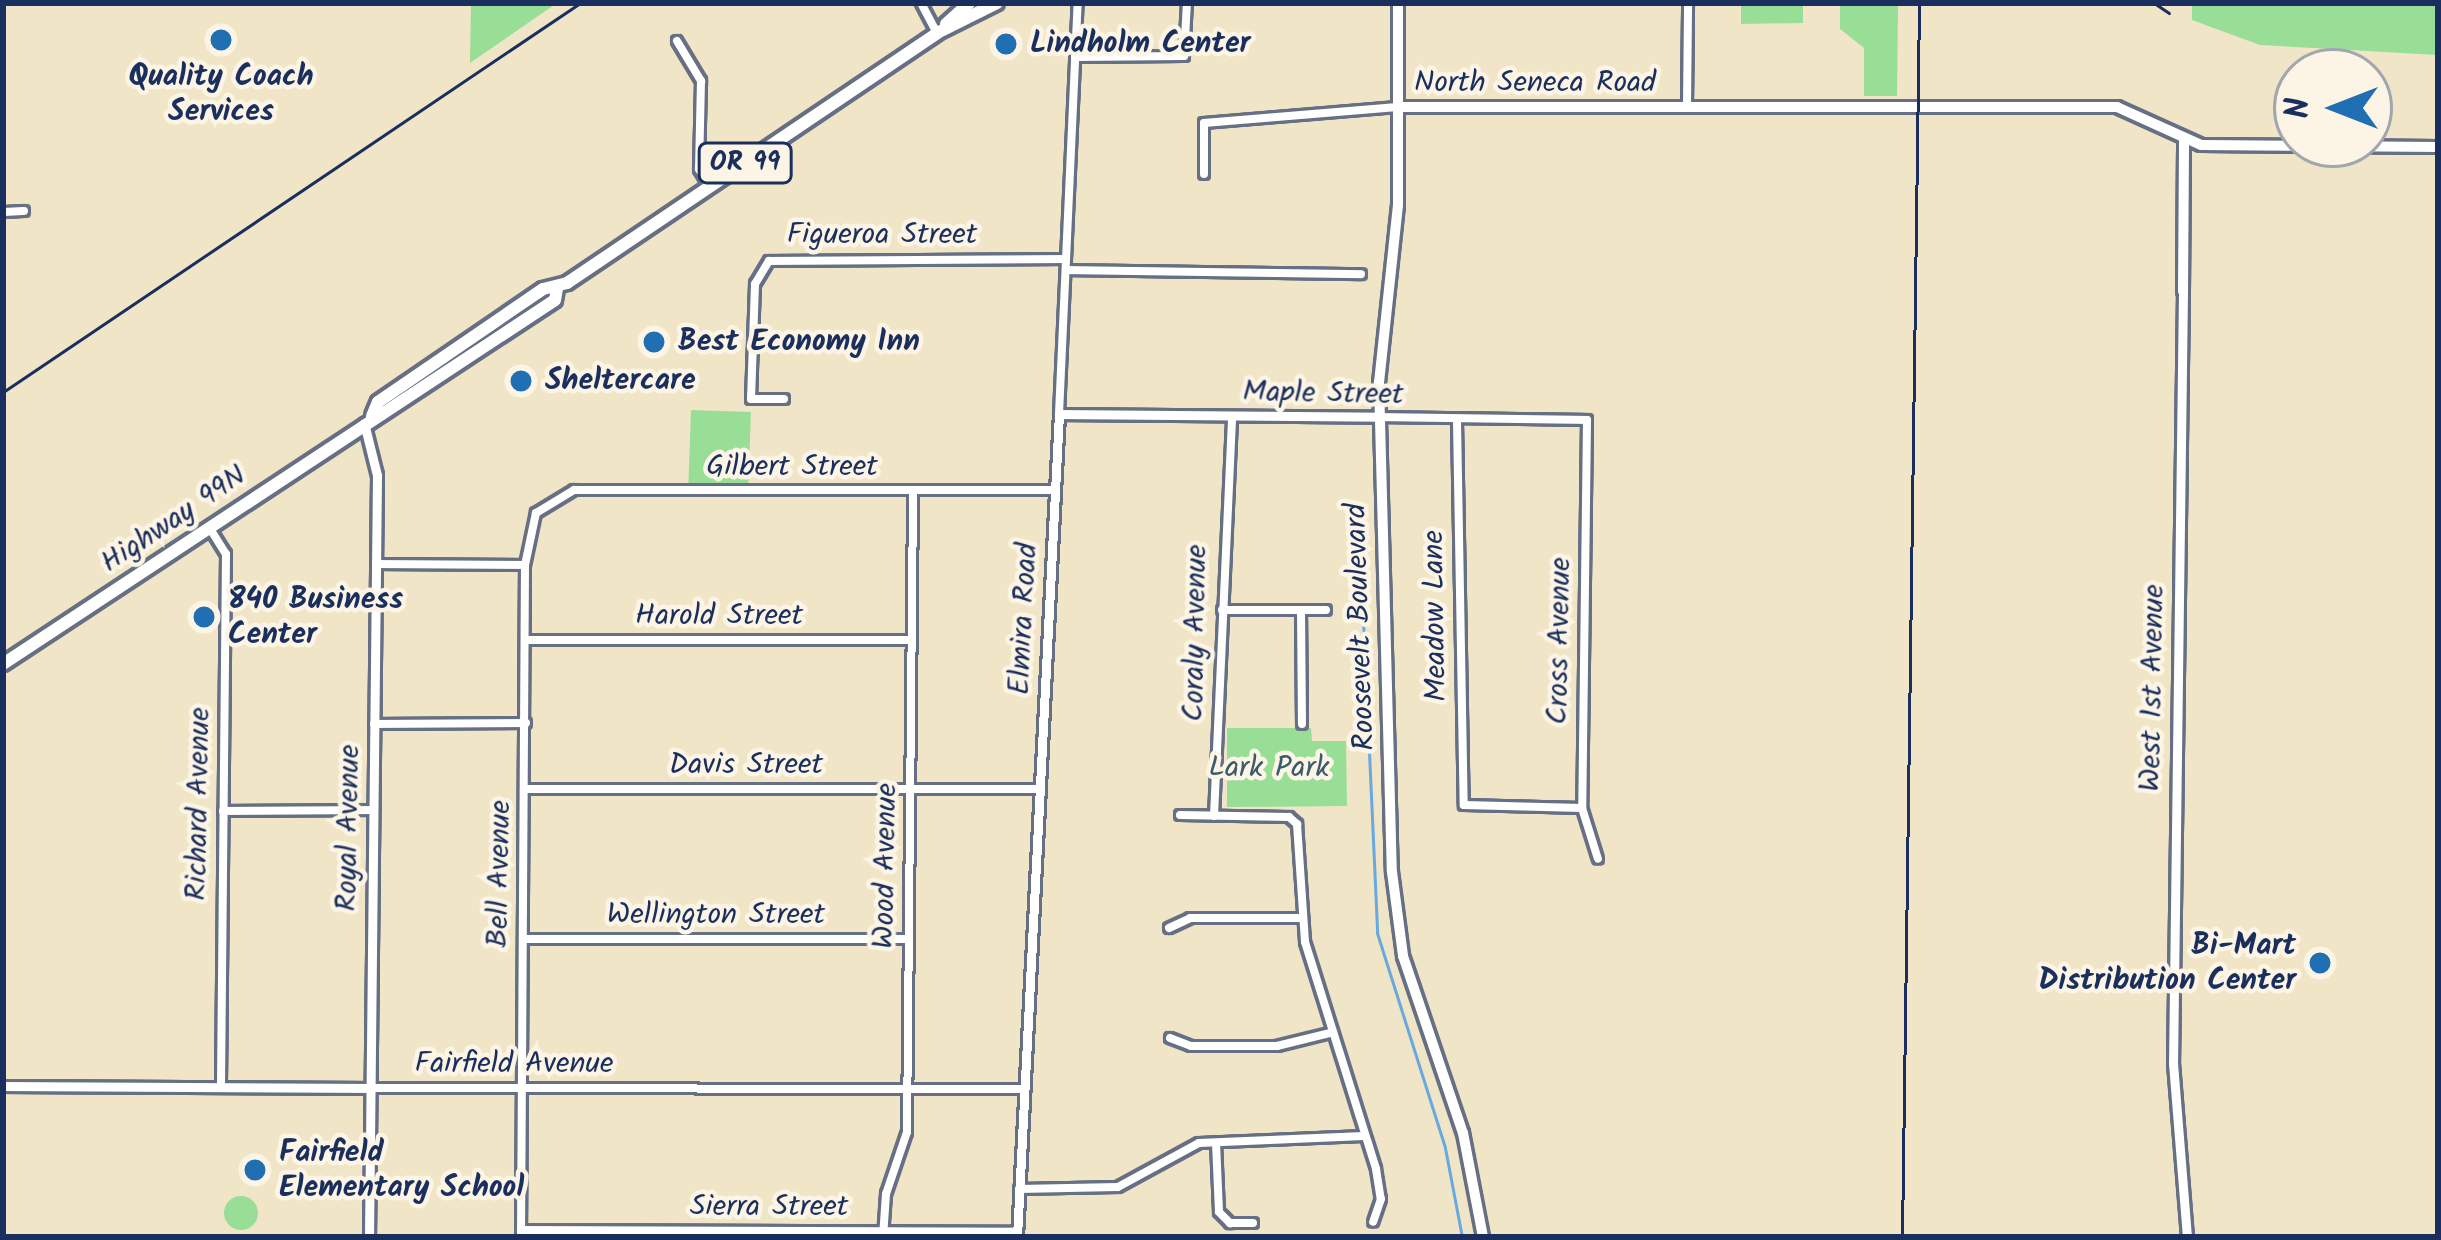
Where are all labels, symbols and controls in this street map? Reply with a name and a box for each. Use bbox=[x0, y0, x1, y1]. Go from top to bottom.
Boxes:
place label: Lindholm Center bbox=[1030, 26, 1250, 62]
marker: Quality Coach Services bbox=[208, 27, 234, 53]
marker: Lindholm Center bbox=[993, 31, 1019, 57]
north arrow bbox=[2273, 48, 2393, 168]
place label: Quality Coach Services bbox=[128, 59, 314, 130]
street label: North Seneca Road bbox=[1414, 65, 1656, 101]
text: N bbox=[2273, 98, 2326, 118]
road number: OR 99 bbox=[697, 142, 793, 184]
street label: Figueroa Street bbox=[787, 217, 977, 253]
place label: Best Economy Inn bbox=[678, 324, 920, 360]
marker: Best Economy Inn bbox=[641, 329, 667, 355]
place label: Sheltercare bbox=[545, 363, 696, 399]
marker: Sheltercare bbox=[508, 368, 534, 394]
street label: Maple Street bbox=[1242, 375, 1404, 413]
street label: Gilbert Street bbox=[706, 449, 878, 485]
street label: Highway 99N bbox=[94, 458, 254, 582]
street label: Roosevelt Boulevard bbox=[1339, 503, 1383, 751]
street label: Meadow Lane bbox=[1417, 530, 1455, 702]
street label: Elmira Road bbox=[1002, 542, 1046, 696]
street label: Coraly Avenue bbox=[1176, 544, 1216, 722]
street label: Cross Avenue bbox=[1541, 557, 1579, 725]
place label: 840 Business Center bbox=[228, 582, 403, 652]
street label: West 1st Avenue bbox=[2133, 584, 2173, 792]
street label: Harold Street bbox=[635, 598, 803, 634]
marker: 840 Business Center bbox=[191, 604, 217, 630]
street label: Richard Avenue bbox=[179, 707, 219, 901]
street label: Royal Avenue bbox=[330, 744, 368, 912]
street label: Davis Street bbox=[669, 747, 823, 783]
park label: Lark Park bbox=[1209, 750, 1329, 786]
street label: Wood Avenue bbox=[867, 783, 905, 949]
street label: Bell Avenue bbox=[481, 800, 519, 948]
street label: Wellington Street bbox=[607, 897, 825, 933]
place label: Bi-Mart Distribution Center bbox=[2038, 928, 2296, 998]
marker: Bi-Mart Distribution Center bbox=[2307, 950, 2333, 976]
street label: Fairfield Avenue bbox=[415, 1046, 613, 1082]
place label: Fairfield Elementary School bbox=[279, 1135, 524, 1206]
marker: Fairfield Elementary School bbox=[242, 1157, 268, 1183]
street label: Sierra Street bbox=[690, 1189, 848, 1225]

